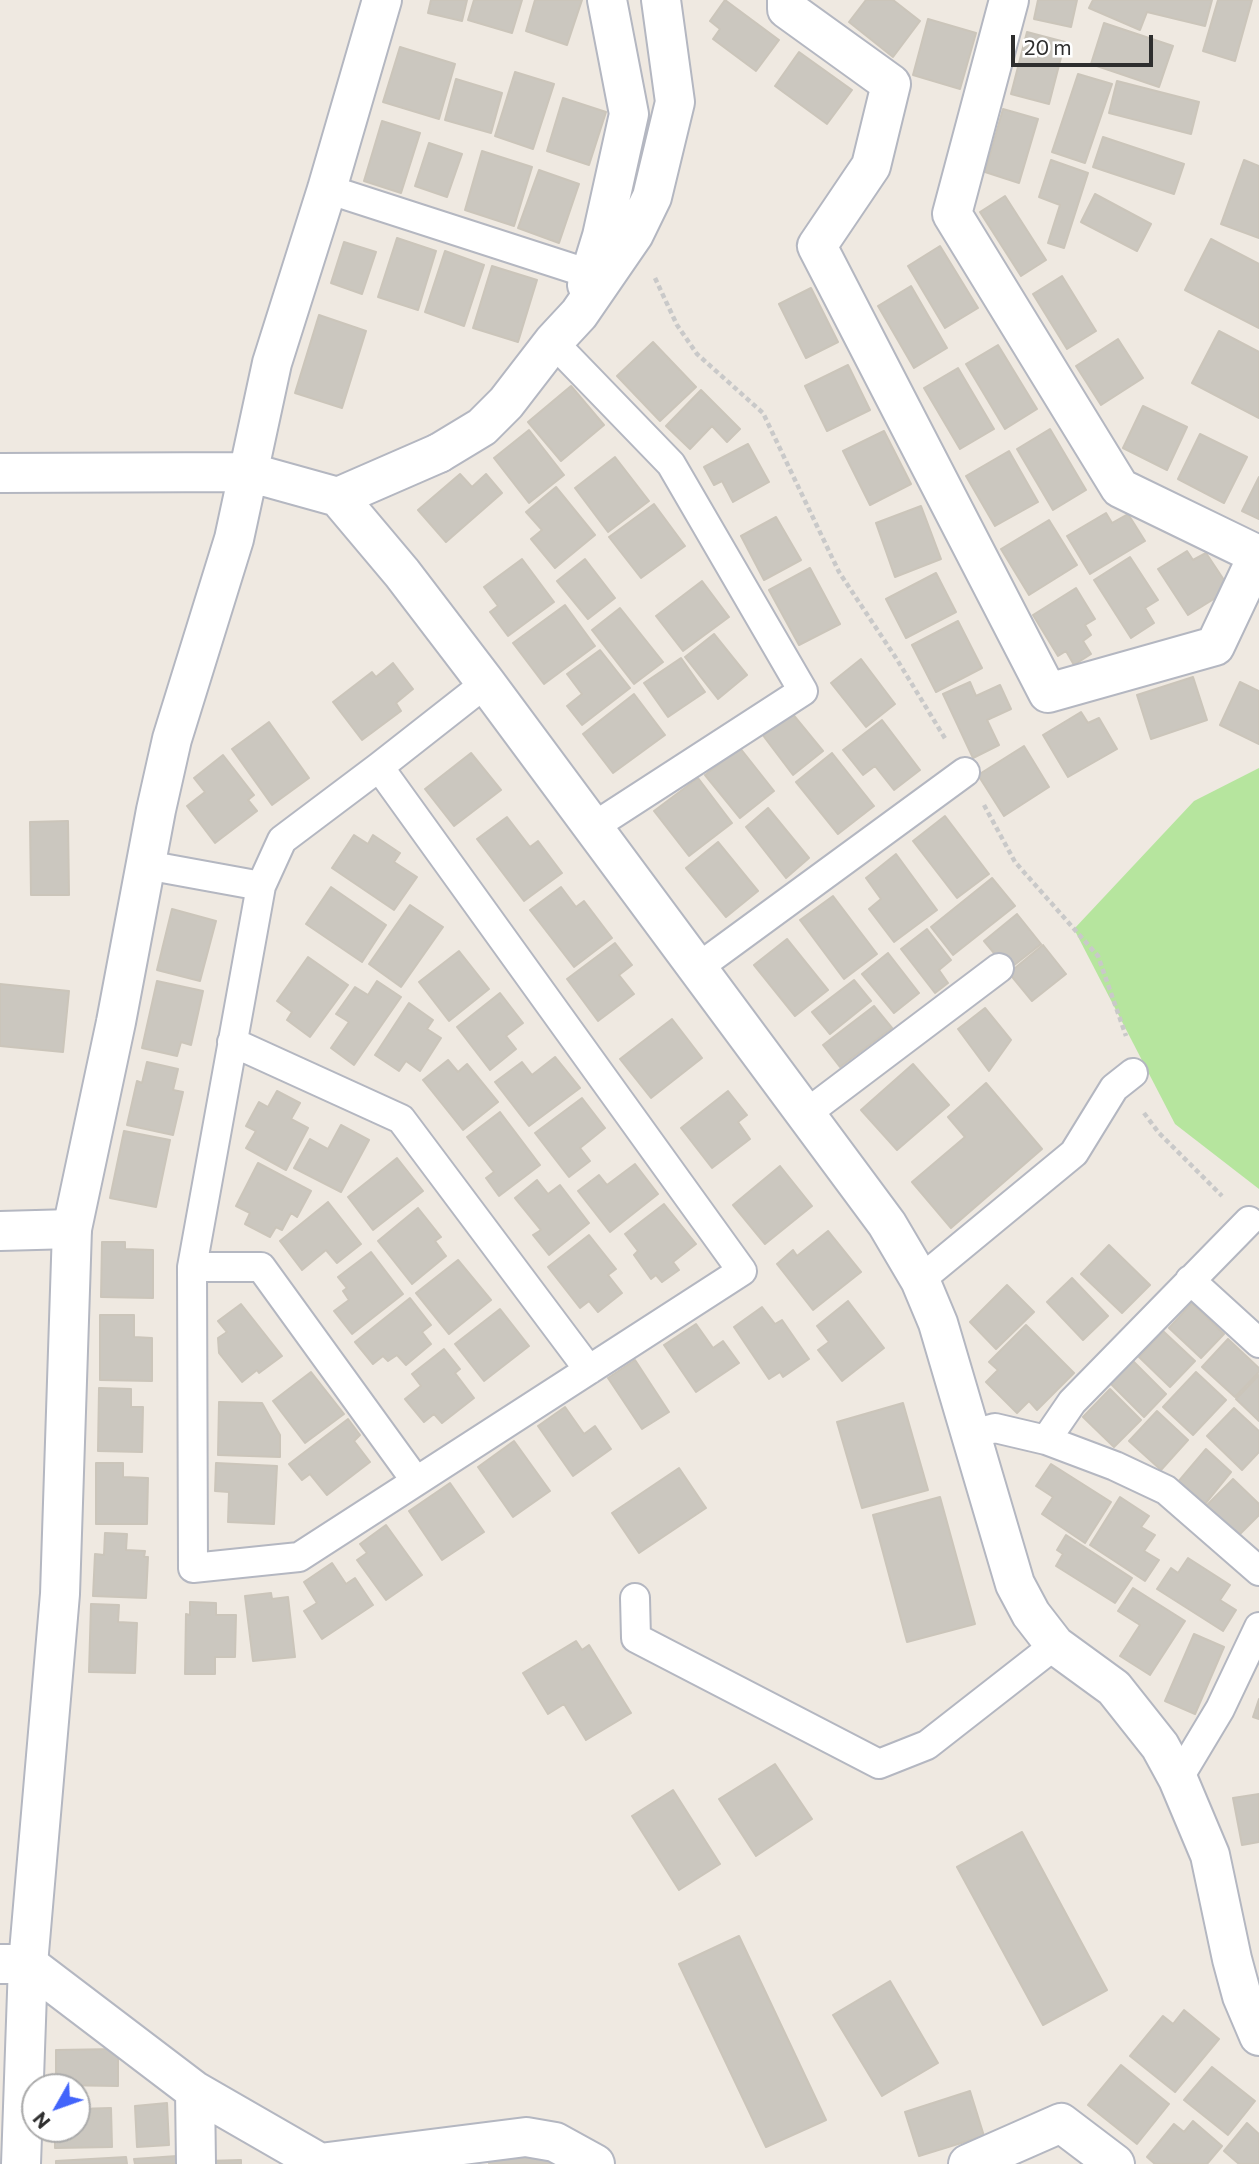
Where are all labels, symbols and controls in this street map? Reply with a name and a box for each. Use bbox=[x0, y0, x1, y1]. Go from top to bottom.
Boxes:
scale bar bbox=[1014, 21, 1156, 65]
text: 20 m bbox=[1024, 34, 1072, 59]
north arrow bbox=[21, 2073, 91, 2143]
text: N bbox=[28, 2108, 54, 2133]

